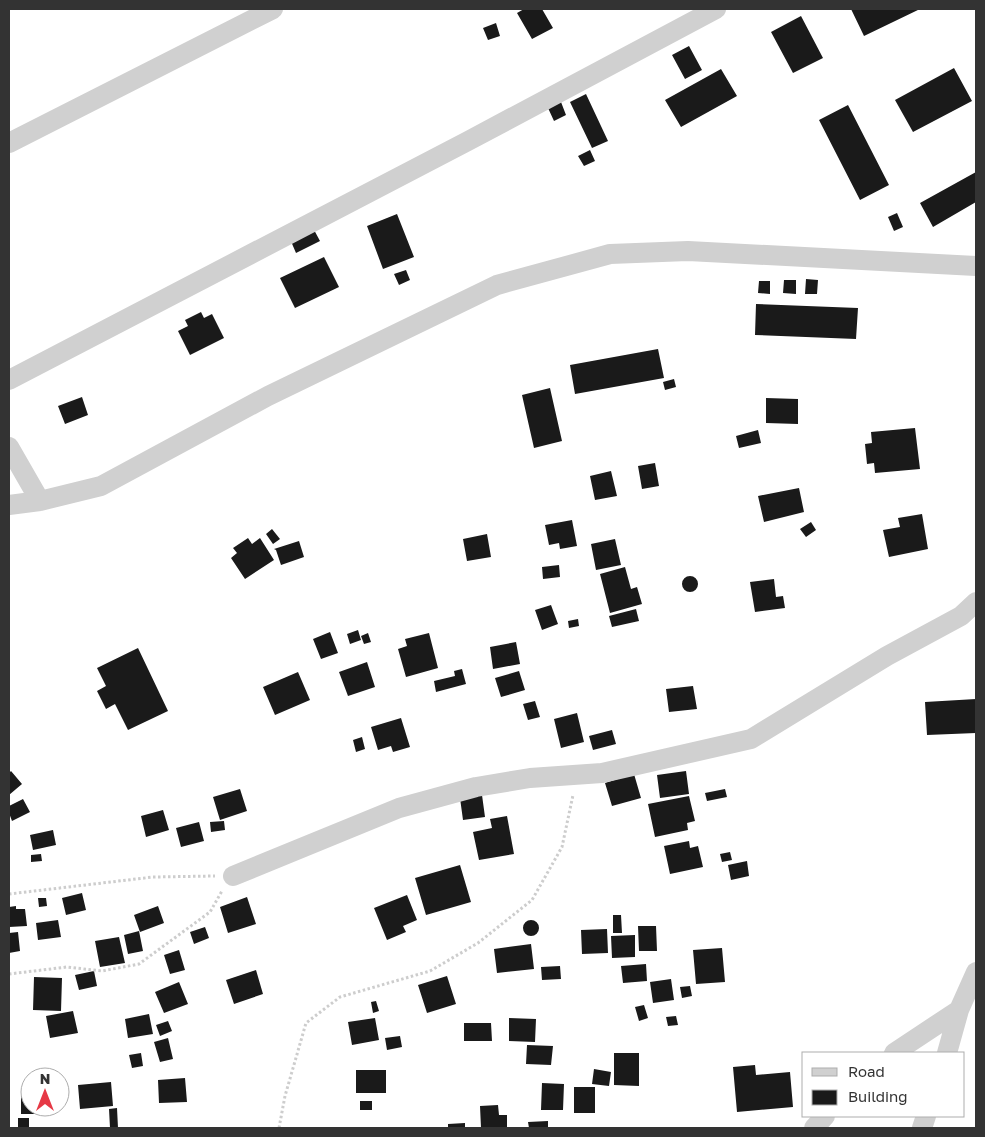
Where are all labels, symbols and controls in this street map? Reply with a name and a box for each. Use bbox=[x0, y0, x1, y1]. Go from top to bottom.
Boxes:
legend bbox=[802, 1052, 965, 1117]
text: Road bbox=[848, 1062, 885, 1080]
north arrow bbox=[20, 1067, 70, 1117]
text: N bbox=[40, 1070, 50, 1087]
text: Building bbox=[848, 1087, 908, 1105]

